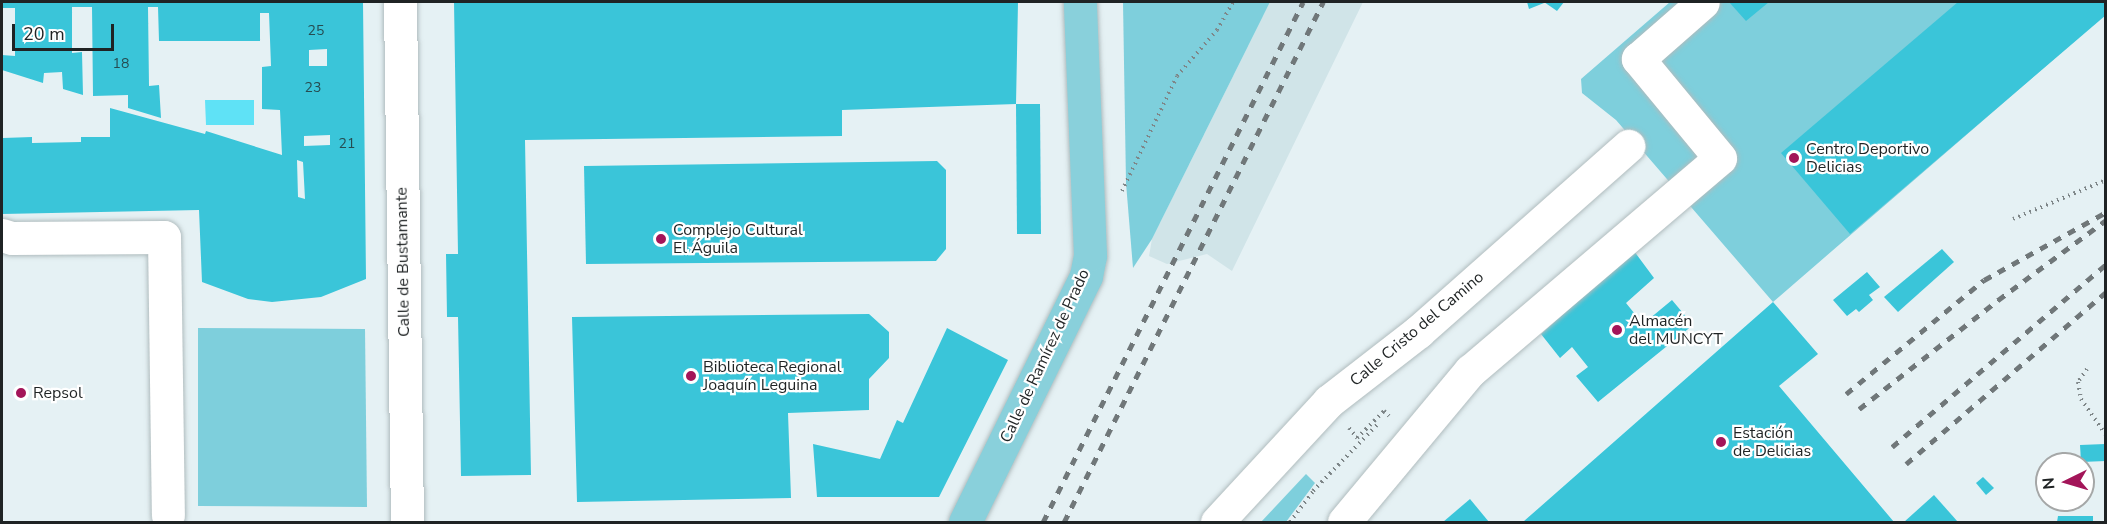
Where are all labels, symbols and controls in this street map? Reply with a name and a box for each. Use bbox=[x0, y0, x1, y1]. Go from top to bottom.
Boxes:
scale bar bbox=[15, 12, 117, 50]
text: 20 m bbox=[23, 22, 65, 46]
house number: 25 bbox=[308, 23, 324, 39]
house number: 18 bbox=[113, 56, 129, 72]
house number: 23 bbox=[305, 80, 321, 96]
house number: 21 bbox=[339, 136, 355, 152]
place label: Centro Deportivo Delicias bbox=[1806, 139, 1929, 177]
marker: Centro Deportivo Delicias bbox=[1787, 151, 1801, 165]
street label: Calle de Bustamante bbox=[392, 187, 414, 337]
place label: Complejo Cultural El Águila bbox=[673, 220, 803, 258]
marker: Complejo Cultural El Águila bbox=[654, 232, 668, 246]
street label: Calle de Ramírez de Prado bbox=[996, 266, 1094, 446]
street label: Calle Cristo del Camino bbox=[1346, 268, 1488, 390]
place label: Almacén del MUNCYT bbox=[1629, 311, 1723, 349]
marker: Almacén del MUNCYT bbox=[1610, 323, 1624, 337]
place label: Biblioteca Regional Joaquín Leguina bbox=[703, 357, 841, 395]
marker: Biblioteca Regional Joaquín Leguina bbox=[684, 369, 698, 383]
place label: Repsol bbox=[33, 383, 83, 403]
marker: Repsol bbox=[14, 386, 28, 400]
place label: Estación de Delicias bbox=[1733, 423, 1811, 461]
marker: Estación de Delicias bbox=[1714, 435, 1728, 449]
north arrow bbox=[2035, 452, 2095, 512]
text: N bbox=[2038, 476, 2061, 490]

